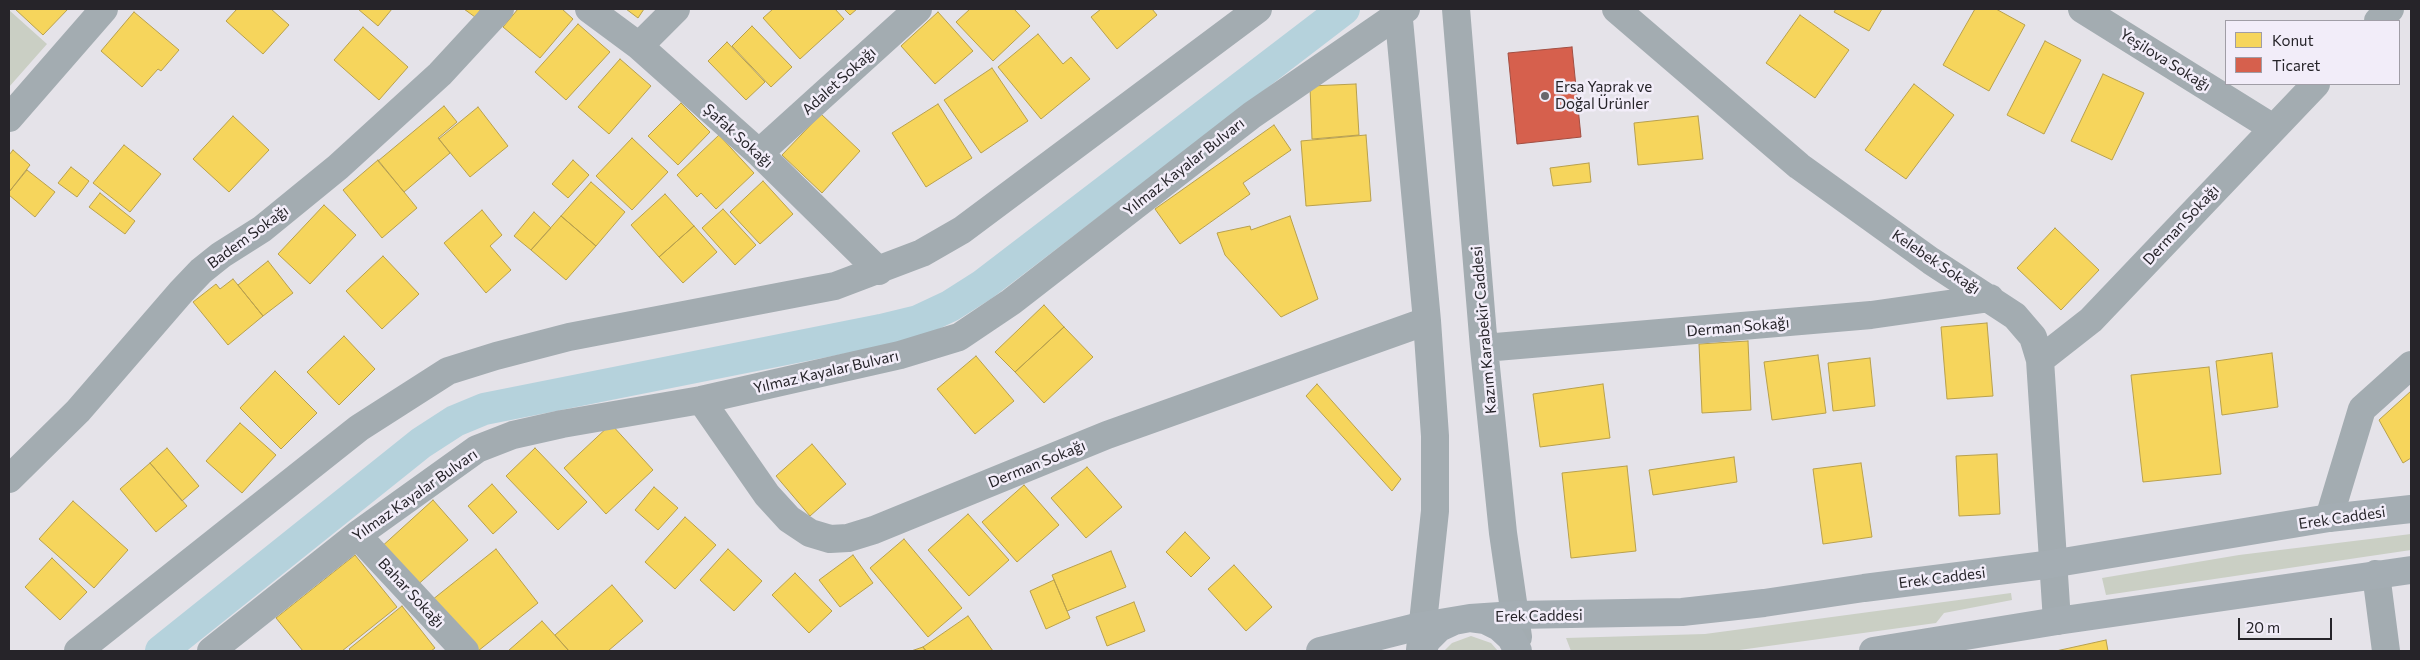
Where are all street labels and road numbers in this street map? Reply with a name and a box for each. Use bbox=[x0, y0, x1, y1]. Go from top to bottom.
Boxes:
street label: Yeşilova Sokağı bbox=[2116, 25, 2214, 95]
street label: Adalet Sokağı bbox=[798, 43, 880, 119]
street label: Şafak Sokağı bbox=[700, 100, 776, 172]
street label: Yılmaz Kayalar Bulvarı bbox=[1120, 114, 1248, 220]
street label: Derman Sokağı bbox=[2139, 181, 2223, 269]
street label: Badem Sokağı bbox=[204, 202, 292, 272]
street label: Kelebek Sokağı bbox=[1888, 226, 1984, 298]
street label: Kazım Karabekir Caddesi bbox=[1468, 245, 1500, 415]
street label: Derman Sokağı bbox=[1686, 314, 1790, 340]
street label: Yılmaz Kayalar Bulvarı bbox=[752, 347, 900, 397]
street label: Derman Sokağı bbox=[986, 436, 1088, 492]
street label: Yılmaz Kayalar Bulvarı bbox=[349, 445, 481, 545]
street label: Erek Caddesi bbox=[2297, 503, 2387, 533]
street label: Bahar Sokağı bbox=[374, 554, 448, 632]
street label: Erek Caddesi bbox=[1897, 564, 1987, 592]
street label: Erek Caddesi bbox=[1495, 606, 1583, 626]

